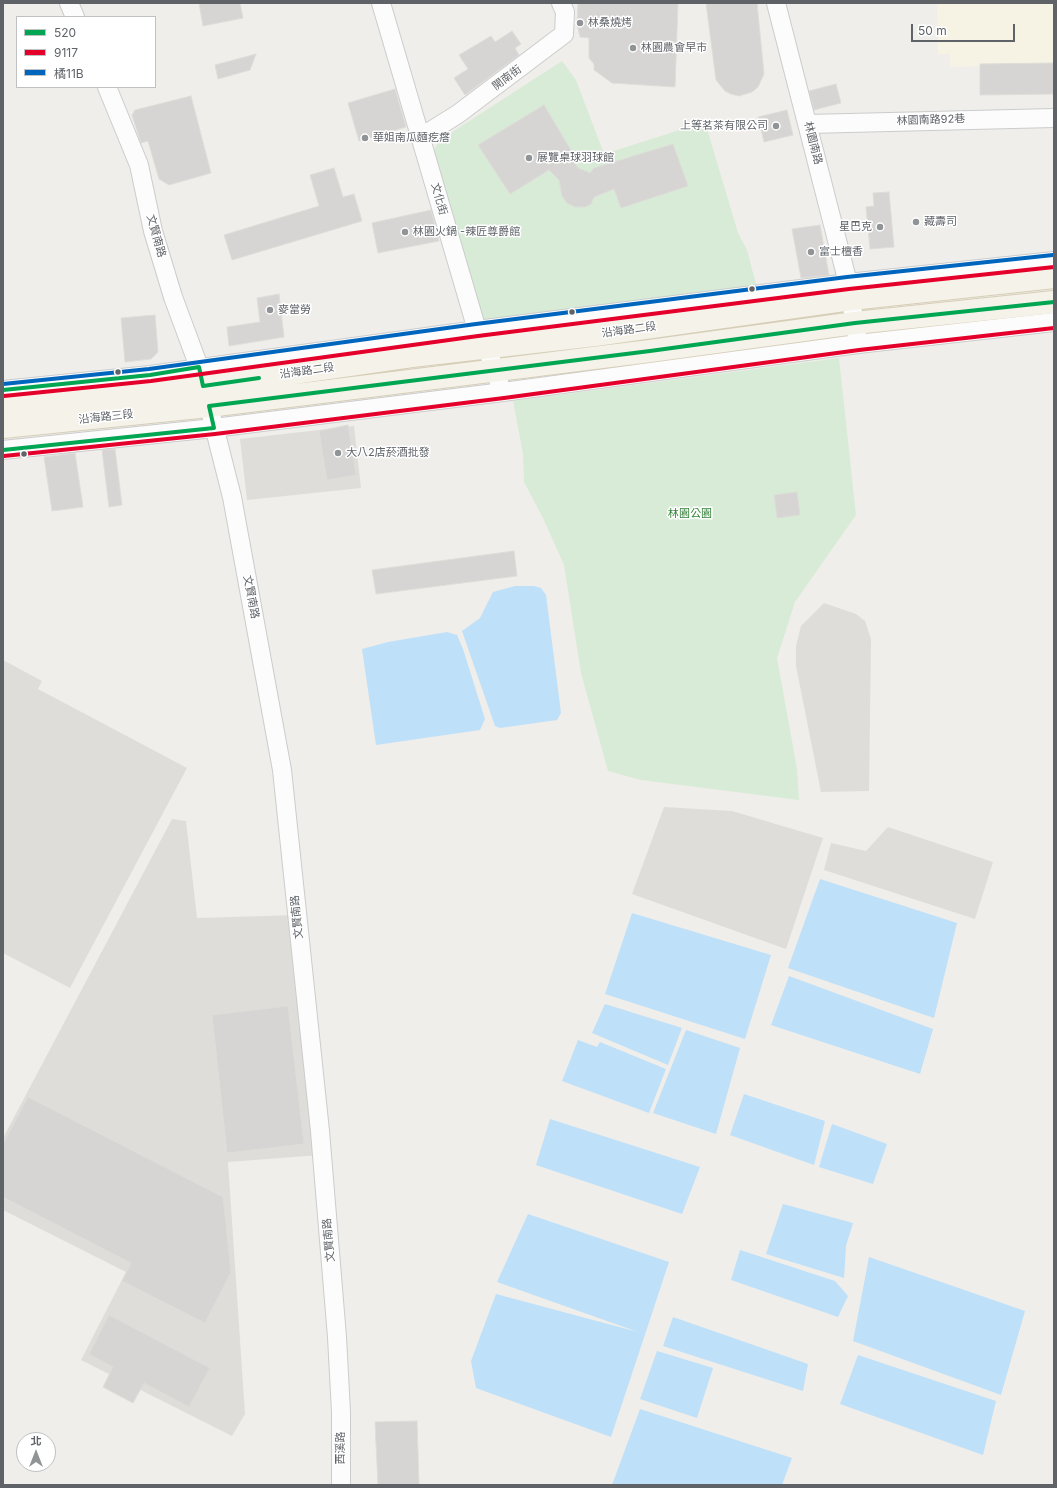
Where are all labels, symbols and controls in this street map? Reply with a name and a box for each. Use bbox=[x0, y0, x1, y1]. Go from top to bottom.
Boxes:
legend bbox=[16, 16, 156, 88]
place label: 林桑燒烤 bbox=[588, 16, 632, 30]
scale bar bbox=[913, 16, 1017, 42]
marker: 林桑燒烤 bbox=[575, 18, 585, 28]
text: 50 m bbox=[918, 23, 947, 38]
text: 520 bbox=[54, 25, 76, 40]
place label: 林園農會早市 bbox=[641, 41, 707, 55]
marker: 林園農會早市 bbox=[628, 43, 638, 53]
text: 9117 bbox=[54, 45, 78, 60]
street label: 開南街 bbox=[490, 63, 524, 93]
text: 橘11B bbox=[54, 66, 84, 81]
street label: 林園南路92巷 bbox=[897, 112, 965, 128]
place label: 上等茗茶有限公司 bbox=[680, 119, 768, 133]
street label: 林園南路 bbox=[801, 120, 825, 166]
marker: 上等茗茶有限公司 bbox=[771, 121, 781, 131]
place label: 華姐南瓜麵疙瘩 bbox=[373, 131, 450, 145]
marker: 華姐南瓜麵疙瘩 bbox=[360, 133, 370, 143]
place label: 展覽桌球羽球館 bbox=[537, 151, 614, 165]
marker: 展覽桌球羽球館 bbox=[524, 153, 534, 163]
street label: 文化街 bbox=[428, 181, 450, 217]
street label: 文賢南路 bbox=[144, 213, 168, 259]
place label: 藏壽司 bbox=[924, 215, 957, 229]
marker: 藏壽司 bbox=[911, 217, 921, 227]
place label: 星巴克 bbox=[839, 220, 872, 234]
marker: 星巴克 bbox=[875, 222, 885, 232]
place label: 林園火鍋 -辣匠尊爵館 bbox=[413, 225, 520, 239]
marker: 林園火鍋 -辣匠尊爵館 bbox=[400, 227, 410, 237]
place label: 富士檀香 bbox=[819, 245, 863, 259]
marker: 富士檀香 bbox=[806, 247, 816, 257]
unlabelled marker bbox=[747, 284, 757, 294]
place label: 麥當勞 bbox=[278, 303, 311, 317]
marker: 麥當勞 bbox=[265, 305, 275, 315]
unlabelled marker bbox=[567, 307, 577, 317]
street label: 沿海路二段 bbox=[601, 320, 657, 340]
street label: 沿海路二段 bbox=[279, 361, 335, 381]
unlabelled marker bbox=[113, 367, 123, 377]
street label: 沿海路三段 bbox=[78, 408, 134, 426]
place label: 大八2店菸酒批發 bbox=[346, 446, 430, 460]
marker: 大八2店菸酒批發 bbox=[333, 448, 343, 458]
unlabelled marker bbox=[19, 449, 29, 459]
park label: 林園公園 bbox=[668, 507, 712, 521]
street label: 文賢南路 bbox=[240, 574, 262, 620]
street label: 文賢南路 bbox=[288, 894, 306, 940]
street label: 文賢南路 bbox=[321, 1218, 337, 1262]
north arrow bbox=[16, 1432, 56, 1472]
street label: 西溪路 bbox=[334, 1432, 348, 1464]
text: 北 bbox=[31, 1434, 42, 1448]

